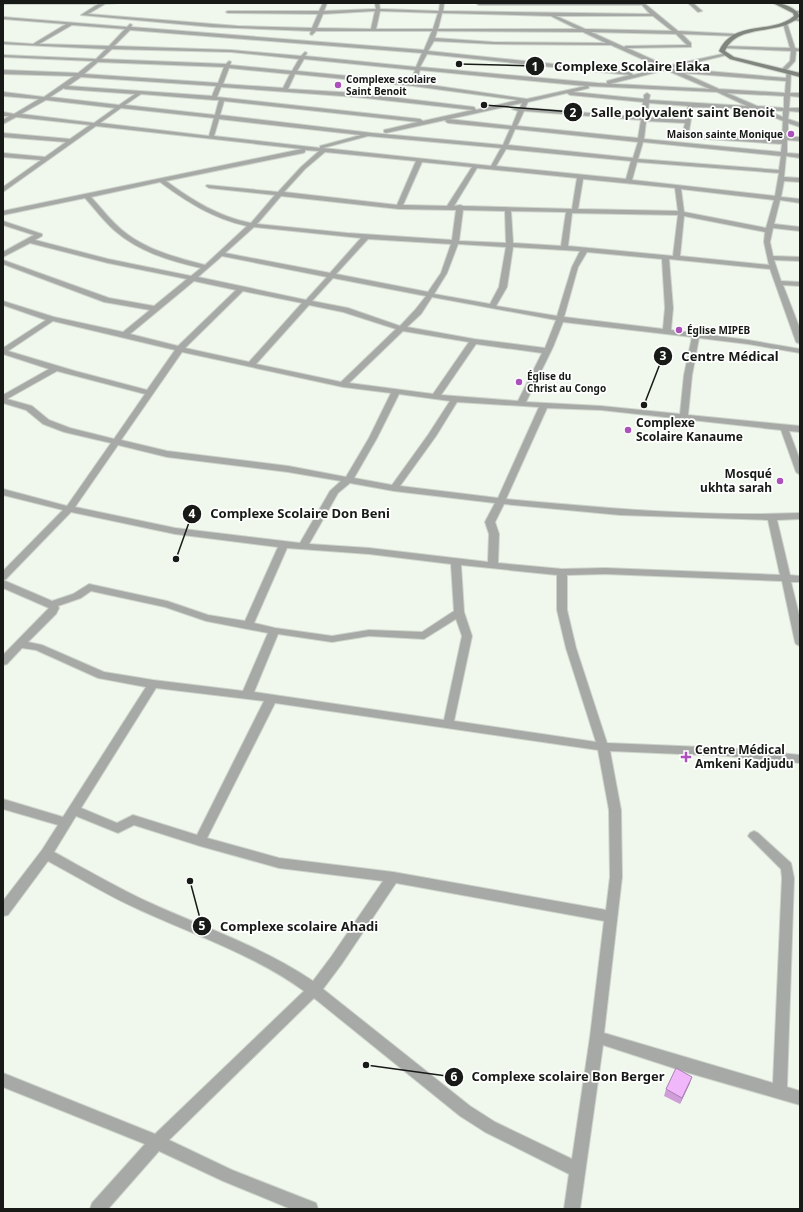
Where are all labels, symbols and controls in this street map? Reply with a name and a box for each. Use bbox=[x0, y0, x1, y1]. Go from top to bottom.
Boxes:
callout: Complexe Scolaire Elaka bbox=[525, 54, 718, 79]
text: Complexe Scolaire Elaka bbox=[554, 57, 710, 75]
text: 1 bbox=[532, 58, 538, 75]
place label: Complexe scolaire Saint Benoit bbox=[346, 72, 436, 98]
marker: Complexe scolaire Saint Benoit bbox=[333, 80, 343, 90]
callout: Salle polyvalent saint Benoit bbox=[563, 100, 783, 125]
text: Salle polyvalent saint Benoit bbox=[591, 103, 775, 121]
text: 2 bbox=[570, 104, 577, 121]
place label: Maison sainte Monique bbox=[667, 127, 783, 141]
marker: Maison sainte Monique bbox=[786, 129, 796, 139]
place label: Église MIPEB bbox=[687, 323, 751, 337]
marker: Église MIPEB bbox=[674, 325, 684, 335]
callout: Centre Médical bbox=[653, 344, 786, 369]
text: 3 bbox=[660, 347, 667, 364]
text: Centre Médical bbox=[681, 347, 779, 365]
place label: Église du Christ au Congo bbox=[527, 369, 606, 395]
marker: Église du Christ au Congo bbox=[514, 377, 524, 387]
place label: Complexe Scolaire Kanaume bbox=[636, 414, 743, 445]
marker: Complexe Scolaire Kanaume bbox=[623, 425, 633, 435]
place label: Mosqué ukhta sarah bbox=[700, 465, 772, 496]
marker: Mosqué ukhta sarah bbox=[775, 476, 785, 486]
callout: Complexe Scolaire Don Beni bbox=[182, 501, 398, 526]
text: Complexe Scolaire Don Beni bbox=[210, 504, 390, 522]
text: 4 bbox=[189, 505, 196, 522]
place label: Centre Médical Amkeni Kadjudu bbox=[695, 741, 794, 772]
marker: Centre Médical Amkeni Kadjudu bbox=[680, 751, 692, 763]
callout: Complexe scolaire Ahadi bbox=[192, 914, 386, 939]
text: 5 bbox=[199, 917, 206, 934]
text: Complexe scolaire Ahadi bbox=[220, 917, 378, 935]
callout: Complexe scolaire Bon Berger bbox=[444, 1064, 673, 1089]
text: Complexe scolaire Bon Berger bbox=[471, 1067, 665, 1085]
text: 6 bbox=[451, 1068, 458, 1085]

